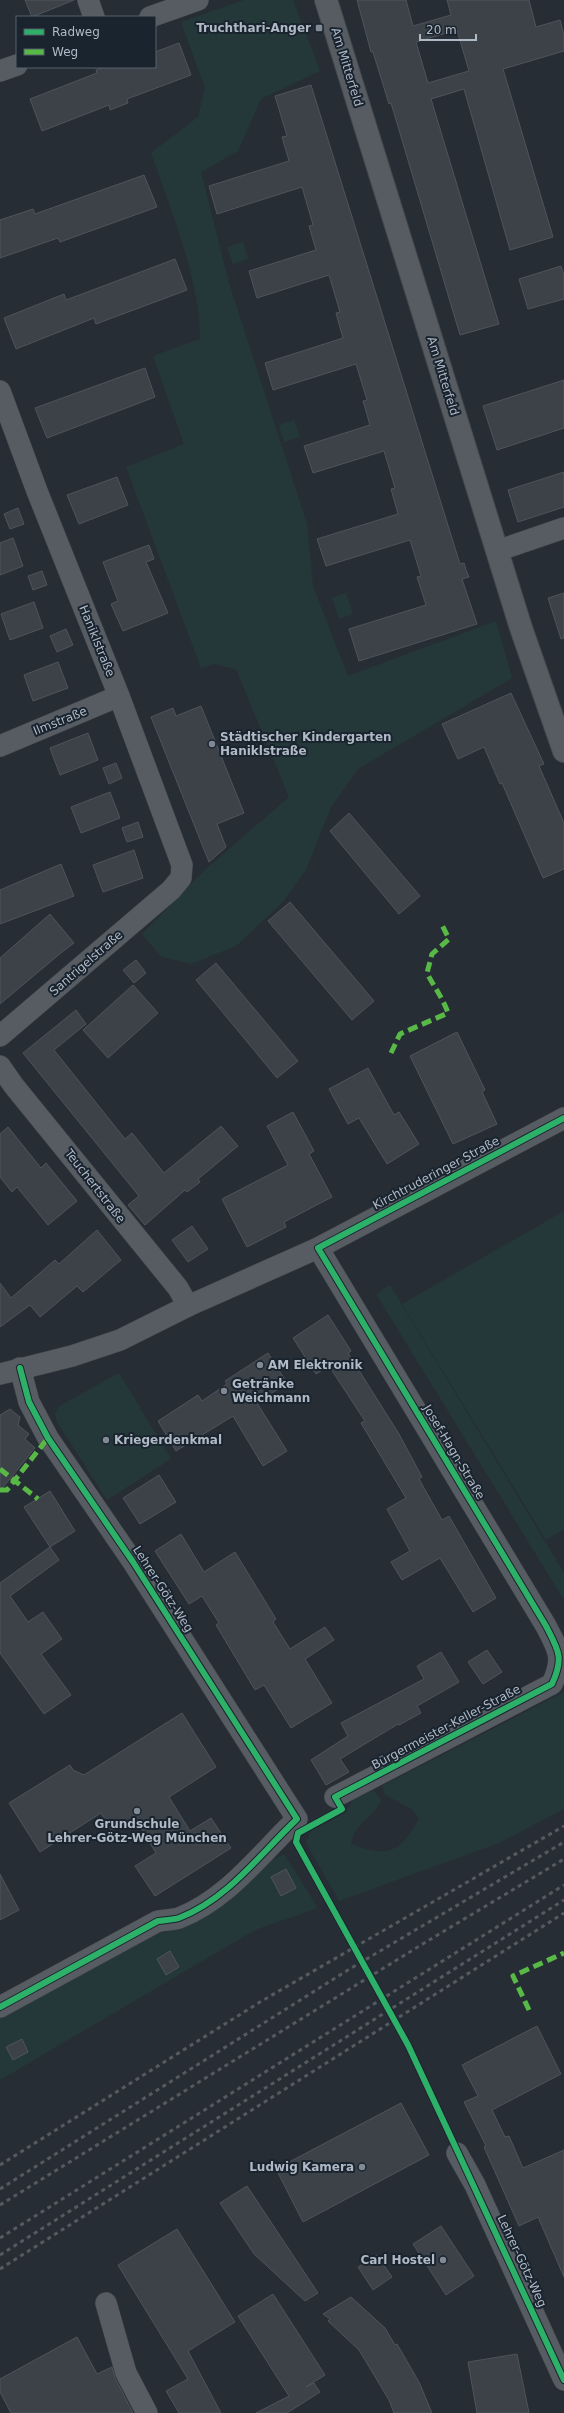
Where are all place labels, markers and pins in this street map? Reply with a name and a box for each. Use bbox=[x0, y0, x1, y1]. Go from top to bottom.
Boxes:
place label: Truchthari-Anger bbox=[196, 21, 311, 35]
marker: Truchthari-Anger bbox=[314, 23, 324, 33]
place label: Städtischer Kindergarten Haniklstraße bbox=[220, 730, 392, 758]
marker: Städtischer Kindergarten Haniklstraße bbox=[207, 739, 217, 749]
place label: AM Elektronik bbox=[268, 1358, 363, 1372]
marker: AM Elektronik bbox=[255, 1360, 265, 1370]
place label: Getränke Weichmann bbox=[232, 1377, 310, 1405]
marker: Getränke Weichmann bbox=[219, 1386, 229, 1396]
place label: Kriegerdenkmal bbox=[114, 1433, 222, 1447]
marker: Kriegerdenkmal bbox=[101, 1435, 111, 1445]
marker: Grundschule Lehrer-Götz-Weg München bbox=[132, 1806, 142, 1816]
place label: Grundschule Lehrer-Götz-Weg München bbox=[47, 1817, 227, 1845]
place label: Ludwig Kamera bbox=[249, 2160, 354, 2174]
marker: Ludwig Kamera bbox=[357, 2162, 367, 2172]
place label: Carl Hostel bbox=[360, 2253, 435, 2267]
marker: Carl Hostel bbox=[438, 2255, 448, 2265]

